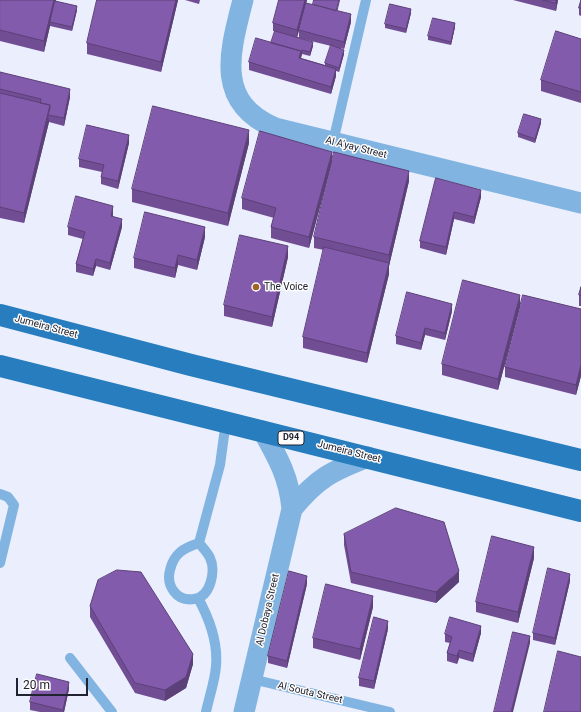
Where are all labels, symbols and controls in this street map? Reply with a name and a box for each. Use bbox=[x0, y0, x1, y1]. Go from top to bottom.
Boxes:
street label: Al A'yay Street bbox=[324, 135, 388, 161]
place label: The Voice bbox=[264, 281, 308, 293]
marker: The Voice bbox=[251, 282, 261, 292]
street label: Jumeira Street bbox=[13, 313, 79, 341]
road number: D94 bbox=[278, 431, 304, 445]
street label: Jumeira Street bbox=[316, 438, 382, 466]
street label: Al Dobaya Street bbox=[254, 573, 282, 647]
scale bar bbox=[18, 670, 90, 696]
text: 20 m bbox=[23, 678, 50, 692]
street label: Al Souta Street bbox=[276, 680, 344, 706]

